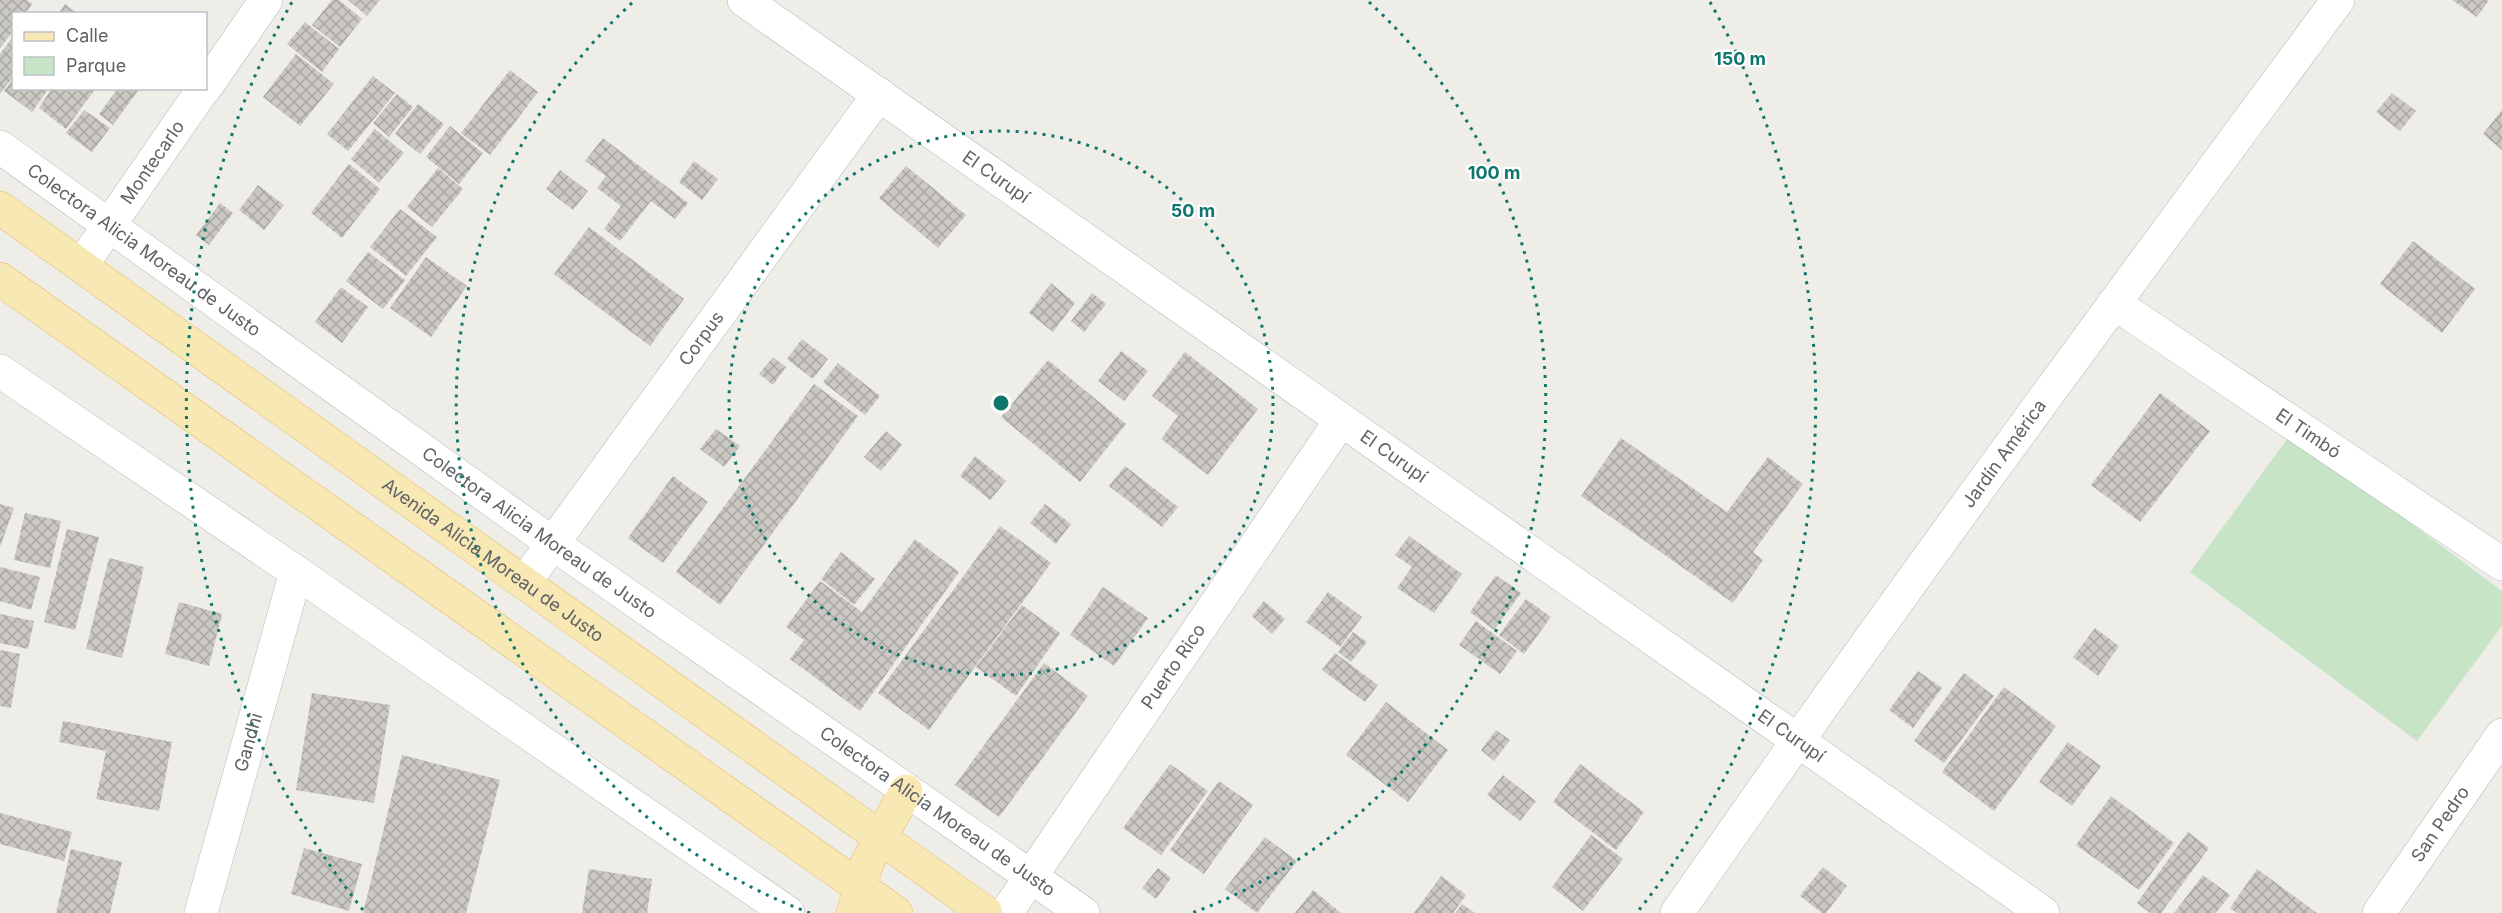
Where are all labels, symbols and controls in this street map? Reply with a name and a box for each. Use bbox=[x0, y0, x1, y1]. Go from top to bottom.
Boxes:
legend bbox=[12, 12, 207, 90]
text: Calle bbox=[66, 25, 108, 46]
text: 150 m bbox=[1714, 48, 1766, 69]
text: Parque bbox=[66, 55, 126, 76]
street label: Montecarlo bbox=[116, 116, 188, 208]
street label: El Curupí bbox=[959, 146, 1034, 208]
street label: Colectora Alicia Moreau de Justo bbox=[23, 159, 265, 341]
text: 100 m bbox=[1468, 162, 1520, 183]
text: 50 m bbox=[1171, 200, 1215, 221]
street label: Corpus bbox=[674, 307, 728, 370]
centre of rings bbox=[991, 393, 1011, 413]
street label: Jardín América bbox=[1958, 395, 2050, 512]
street label: El Timbó bbox=[2272, 404, 2345, 463]
street label: El Curupí bbox=[1356, 425, 1432, 487]
street label: Colectora Alicia Moreau de Justo bbox=[418, 442, 661, 623]
street label: Avenida Alicia Moreau de Justo bbox=[378, 474, 608, 646]
street label: Puerto Rico bbox=[1137, 620, 1209, 713]
street label: El Curupí bbox=[1754, 705, 1830, 767]
street label: Gandhi bbox=[230, 711, 266, 774]
street label: Colectora Alicia Moreau de Justo bbox=[816, 722, 1059, 900]
street label: San Pedro bbox=[2406, 782, 2474, 866]

